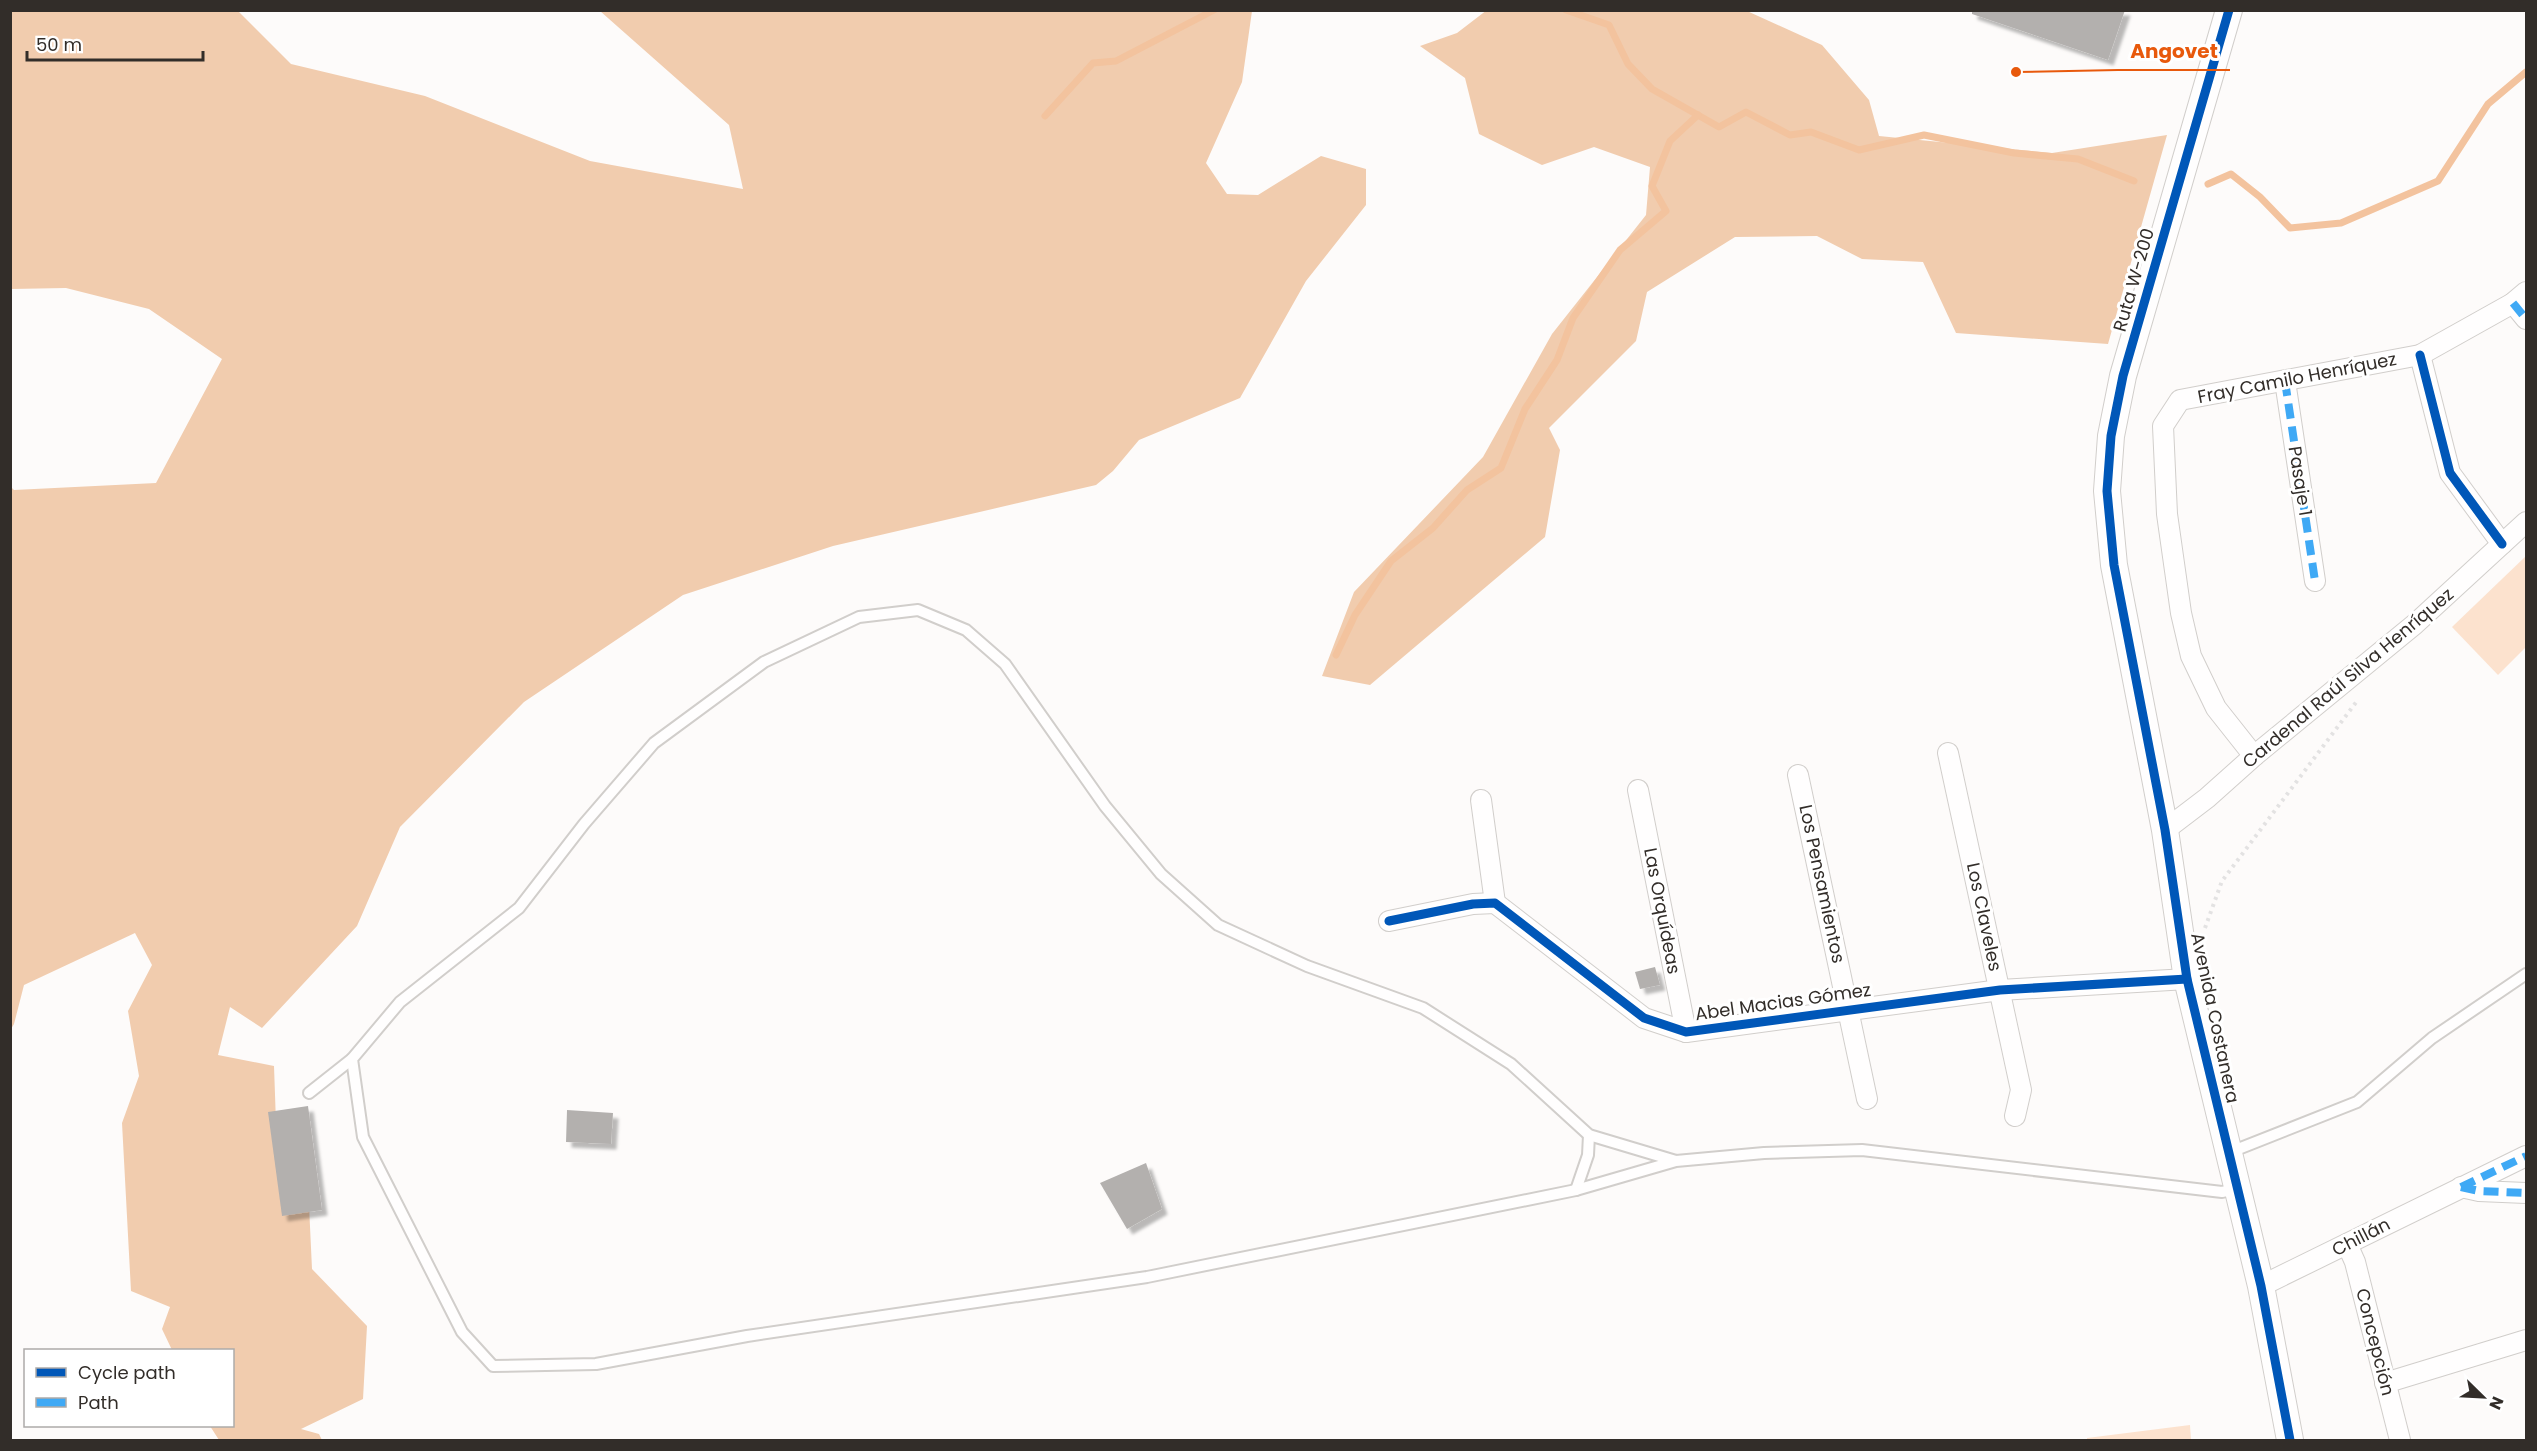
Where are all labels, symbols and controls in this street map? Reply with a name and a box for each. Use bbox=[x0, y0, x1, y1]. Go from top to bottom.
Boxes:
scale bar bbox=[27, 24, 202, 62]
text: 50 m bbox=[36, 32, 82, 57]
callout: Angovet bbox=[2118, 32, 2230, 70]
text: Angovet bbox=[2130, 37, 2218, 65]
street label: Ruta W-200 bbox=[2107, 225, 2160, 334]
street label: Fray Camilo Henríquez bbox=[2195, 346, 2398, 409]
street label: Pasaje 1 bbox=[2283, 444, 2318, 518]
street label: Cardenal Raúl Silva Henríquez bbox=[2237, 582, 2459, 774]
street label: Los Pensamientos bbox=[1793, 802, 1851, 965]
street label: Las Orquídeas bbox=[1638, 846, 1687, 976]
street label: Los Claveles bbox=[1961, 860, 2008, 973]
street label: Avenida Costanera bbox=[2185, 930, 2246, 1105]
street label: Abel Macias Gómez bbox=[1693, 977, 1873, 1026]
street label: Chillán bbox=[2327, 1211, 2394, 1262]
street label: Concepción bbox=[2350, 1286, 2401, 1398]
legend bbox=[24, 1349, 234, 1427]
text: Cycle path bbox=[78, 1360, 176, 1385]
north arrow bbox=[2453, 1367, 2513, 1427]
text: Path bbox=[78, 1390, 119, 1415]
text: N bbox=[2483, 1393, 2509, 1413]

